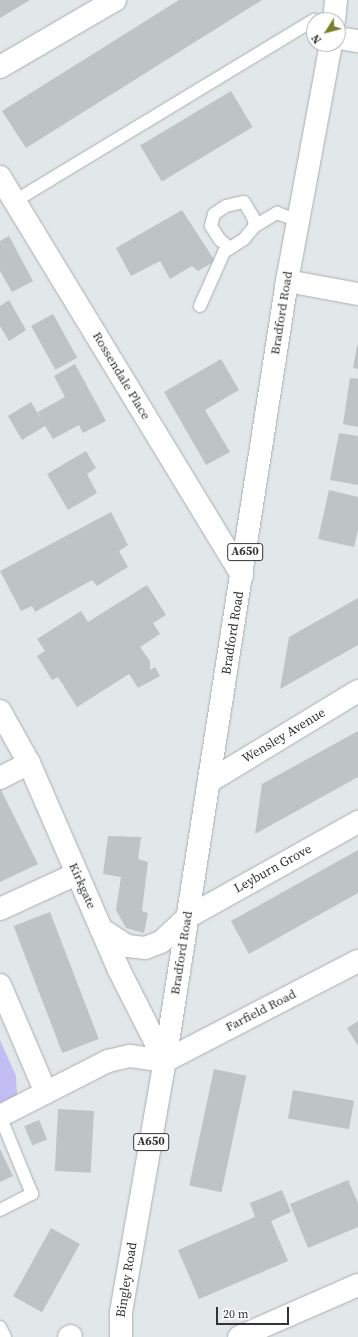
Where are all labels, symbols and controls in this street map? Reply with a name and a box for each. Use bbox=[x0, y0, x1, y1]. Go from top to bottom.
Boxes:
north arrow bbox=[306, 12, 346, 52]
text: N bbox=[308, 31, 325, 46]
street label: Bradford Road bbox=[268, 270, 296, 356]
street label: Rossendale Place bbox=[89, 329, 153, 423]
road number: A650 bbox=[227, 542, 263, 562]
street label: Bradford Road bbox=[219, 590, 247, 676]
street label: Wensley Avenue bbox=[240, 705, 328, 767]
street label: Leyburn Grove bbox=[231, 841, 315, 897]
street label: Kirkgate bbox=[65, 860, 99, 912]
street label: Bradford Road bbox=[168, 910, 196, 996]
street label: Farfield Road bbox=[223, 987, 299, 1035]
road number: A650 bbox=[133, 1132, 169, 1152]
street label: Bingley Road bbox=[113, 1241, 141, 1319]
scale bar bbox=[218, 1299, 291, 1325]
text: 20 m bbox=[223, 1306, 249, 1322]

